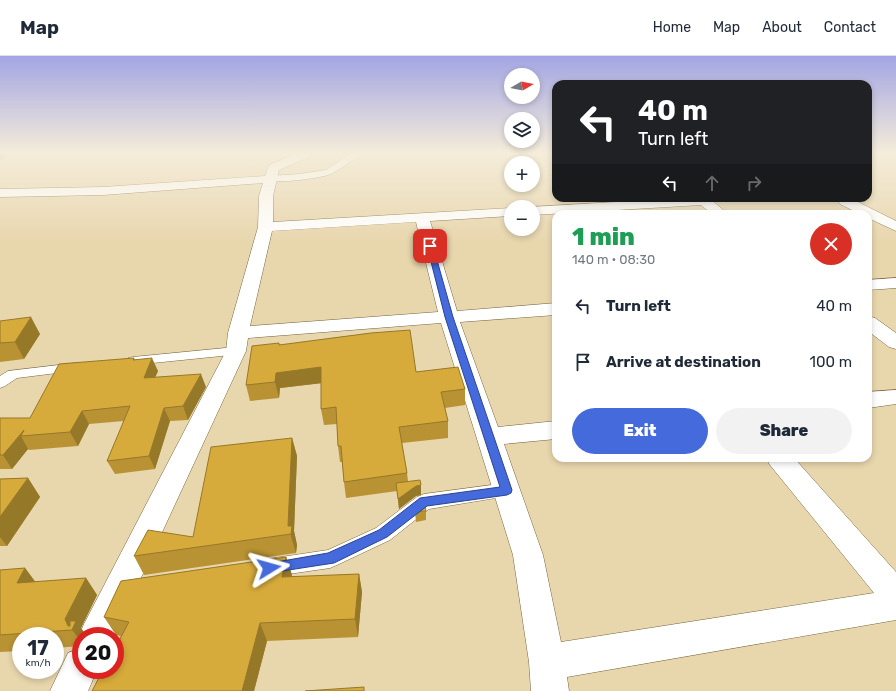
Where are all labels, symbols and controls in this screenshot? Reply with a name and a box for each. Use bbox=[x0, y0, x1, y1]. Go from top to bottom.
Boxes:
text: Map bbox=[20, 16, 59, 39]
text: Home bbox=[653, 19, 691, 36]
text: Map bbox=[713, 19, 740, 36]
text: About bbox=[762, 19, 802, 36]
text: Contact bbox=[824, 19, 876, 36]
north arrow bbox=[504, 68, 540, 104]
map controls bbox=[504, 68, 540, 236]
text: 40 m bbox=[638, 94, 708, 127]
icon: left bbox=[572, 96, 624, 148]
button: layers bbox=[504, 112, 540, 148]
text: Turn left bbox=[638, 128, 708, 150]
button: + bbox=[504, 156, 540, 192]
icon: left bbox=[659, 172, 681, 194]
icon: ahead bbox=[701, 172, 723, 194]
icon: right bbox=[743, 172, 765, 194]
button: − bbox=[504, 200, 540, 236]
text: 1 min bbox=[572, 223, 635, 251]
button: close bbox=[810, 223, 852, 265]
pin bbox=[413, 229, 447, 263]
icon: arrive bbox=[419, 235, 441, 257]
text: 140 m · 08:30 bbox=[572, 252, 655, 267]
icon: left bbox=[572, 295, 594, 317]
text: Turn left bbox=[606, 297, 671, 315]
text: 40 m bbox=[816, 297, 852, 315]
icon: arrive bbox=[572, 351, 594, 373]
text: Arrive at destination bbox=[606, 353, 761, 371]
text: 100 m bbox=[810, 353, 852, 371]
button: Exit bbox=[572, 408, 708, 454]
button: Share bbox=[716, 408, 852, 454]
position arrow bbox=[248, 547, 290, 589]
speed limit sign: 20 bbox=[72, 627, 124, 679]
text: 17 bbox=[27, 636, 49, 660]
text: km/h bbox=[26, 657, 50, 669]

